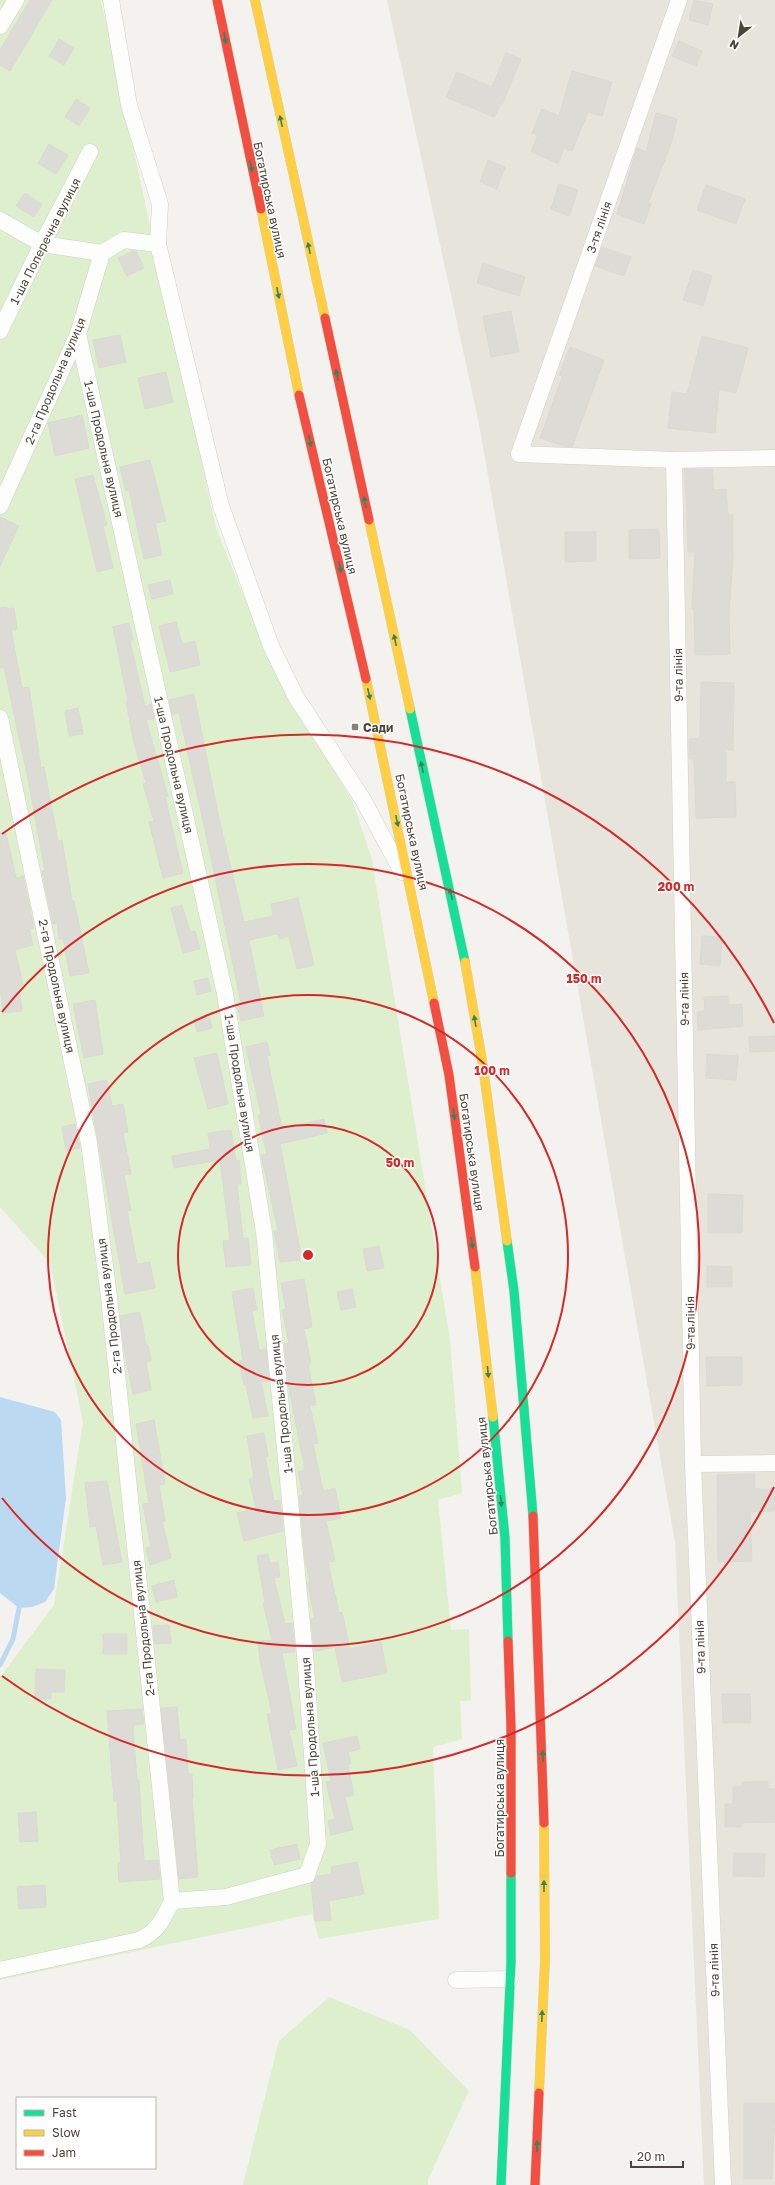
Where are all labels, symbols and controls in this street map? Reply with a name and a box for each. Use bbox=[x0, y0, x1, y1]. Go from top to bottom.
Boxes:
north arrow bbox=[719, 16, 759, 56]
one-way arrow bbox=[222, 32, 228, 44]
text: N bbox=[727, 37, 741, 53]
one-way arrow bbox=[278, 115, 284, 128]
street label: Богатирська вулиця bbox=[250, 140, 290, 260]
one-way arrow bbox=[248, 160, 254, 172]
street label: 1-ша Поперечна вулиця bbox=[7, 175, 83, 307]
street label: 3-тя лінія bbox=[583, 199, 615, 255]
one-way arrow bbox=[306, 242, 312, 255]
one-way arrow bbox=[275, 287, 281, 299]
street label: 2-га Продольна вулиця bbox=[21, 315, 89, 447]
one-way arrow bbox=[333, 369, 339, 382]
street label: 1-ша Продольна вулиця bbox=[81, 379, 127, 519]
one-way arrow bbox=[308, 435, 314, 447]
street label: Богатирська вулиця bbox=[319, 456, 361, 576]
one-way arrow bbox=[361, 496, 367, 509]
one-way arrow bbox=[337, 561, 343, 574]
one-way arrow bbox=[391, 633, 397, 646]
street label: 9-та лінія bbox=[670, 648, 686, 702]
one-way arrow bbox=[367, 688, 373, 700]
street label: 1-ша Продольна вулиця bbox=[151, 695, 197, 835]
place label: Сади bbox=[363, 720, 393, 735]
marker: Сади bbox=[350, 722, 360, 732]
one-way arrow bbox=[419, 760, 425, 773]
street label: Богатирська вулиця bbox=[392, 772, 432, 892]
one-way arrow bbox=[395, 815, 401, 827]
text: 200 m bbox=[658, 879, 694, 894]
one-way arrow bbox=[447, 887, 453, 900]
street label: 2-га Продольна вулиця bbox=[35, 918, 79, 1054]
text: 150 m bbox=[567, 971, 601, 986]
street label: 9-та лінія bbox=[676, 972, 692, 1026]
street label: 1-ша Продольна вулиця bbox=[222, 1013, 258, 1153]
one-way arrow bbox=[472, 1015, 478, 1027]
text: 100 m bbox=[474, 1063, 510, 1078]
street label: Богатирська вулиця bbox=[456, 1092, 488, 1212]
one-way arrow bbox=[451, 1108, 457, 1120]
text: 50 m bbox=[386, 1155, 414, 1170]
street label: 2-га Продольна вулиця bbox=[93, 1237, 125, 1375]
one-way arrow bbox=[469, 1237, 475, 1249]
centre of rings bbox=[301, 1248, 315, 1262]
street label: 9-та лінія bbox=[682, 1296, 698, 1350]
street label: 1-ша Продольна вулиця bbox=[266, 1334, 296, 1474]
one-way arrow bbox=[485, 1366, 492, 1378]
street label: Богатирська вулиця bbox=[473, 1416, 501, 1536]
one-way arrow bbox=[498, 1495, 505, 1507]
street label: 2-га Продольна вулиця bbox=[128, 1559, 158, 1697]
street label: 9-та лінія bbox=[692, 1620, 708, 1674]
street label: 1-ша Продольна вулиця bbox=[298, 1657, 322, 1797]
street label: Богатирська вулиця bbox=[492, 1739, 507, 1857]
one-way arrow bbox=[539, 1750, 546, 1762]
one-way arrow bbox=[541, 1879, 547, 1892]
street label: 9-та лінія bbox=[706, 1943, 722, 1997]
one-way arrow bbox=[539, 2010, 546, 2022]
legend bbox=[16, 2097, 156, 2169]
text: Fast bbox=[52, 2105, 77, 2120]
text: Slow bbox=[52, 2125, 80, 2140]
one-way arrow bbox=[534, 2139, 540, 2152]
scale bar bbox=[631, 2143, 683, 2169]
text: Jam bbox=[52, 2145, 76, 2160]
text: 20 m bbox=[637, 2149, 665, 2164]

